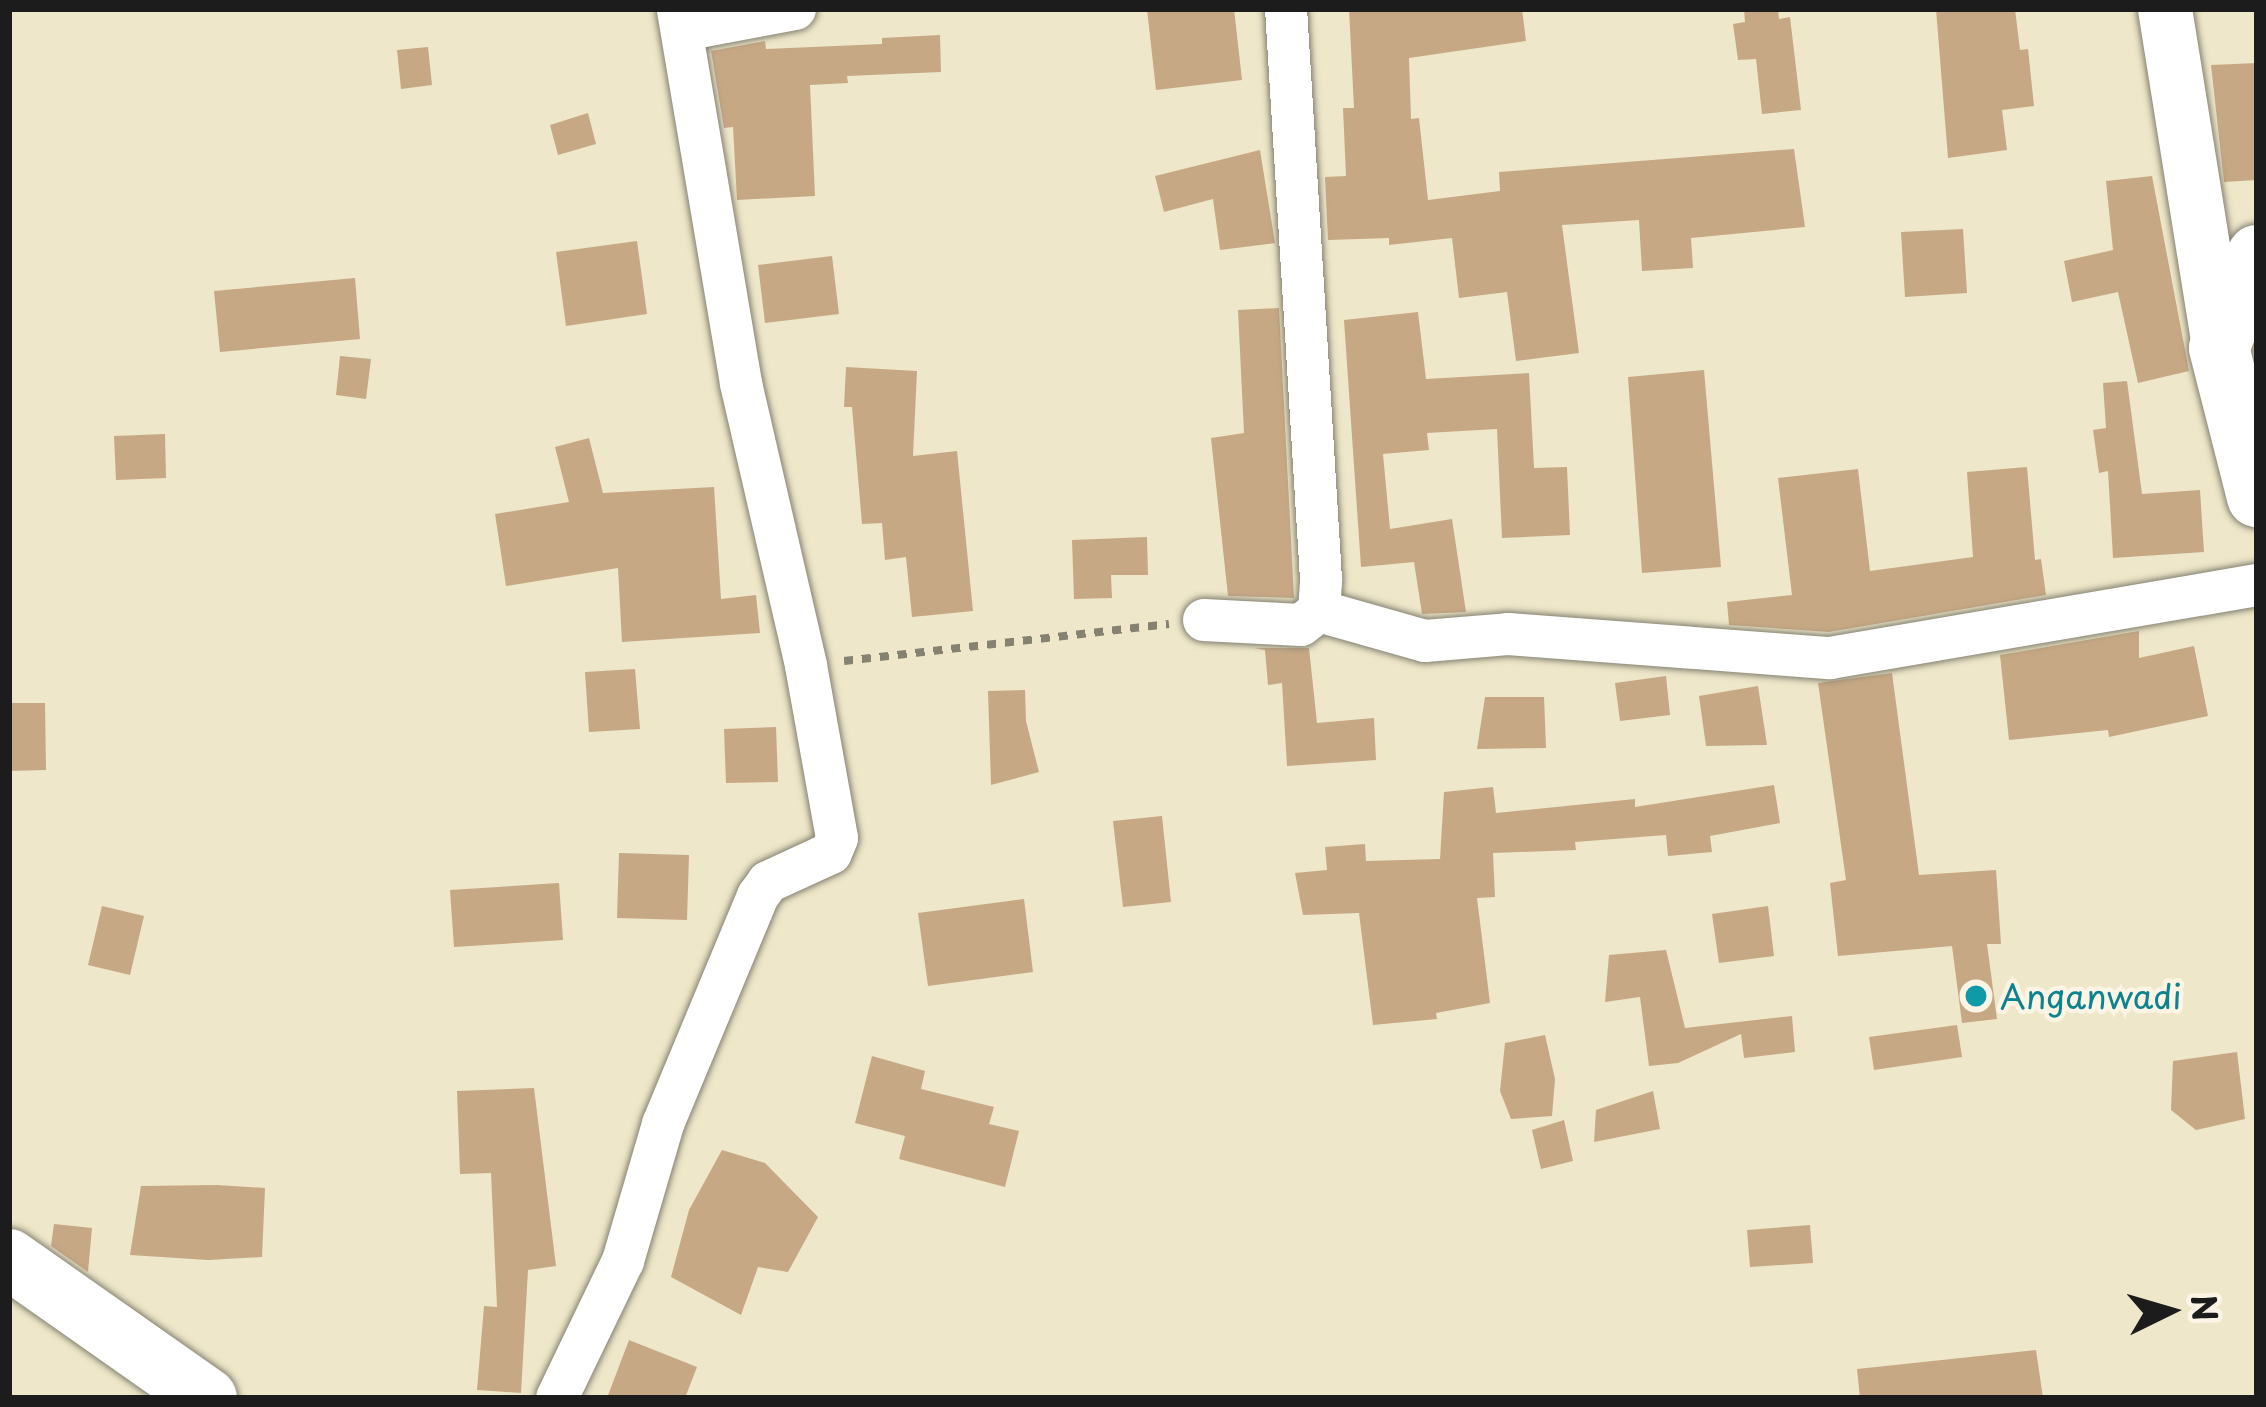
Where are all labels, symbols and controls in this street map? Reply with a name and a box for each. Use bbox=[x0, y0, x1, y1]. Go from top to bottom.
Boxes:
place label: Anganwadi bbox=[2000, 976, 2182, 1016]
marker: Anganwadi bbox=[1963, 983, 1989, 1009]
north arrow bbox=[2110, 1251, 2230, 1371]
text: N bbox=[2180, 1293, 2232, 1323]

